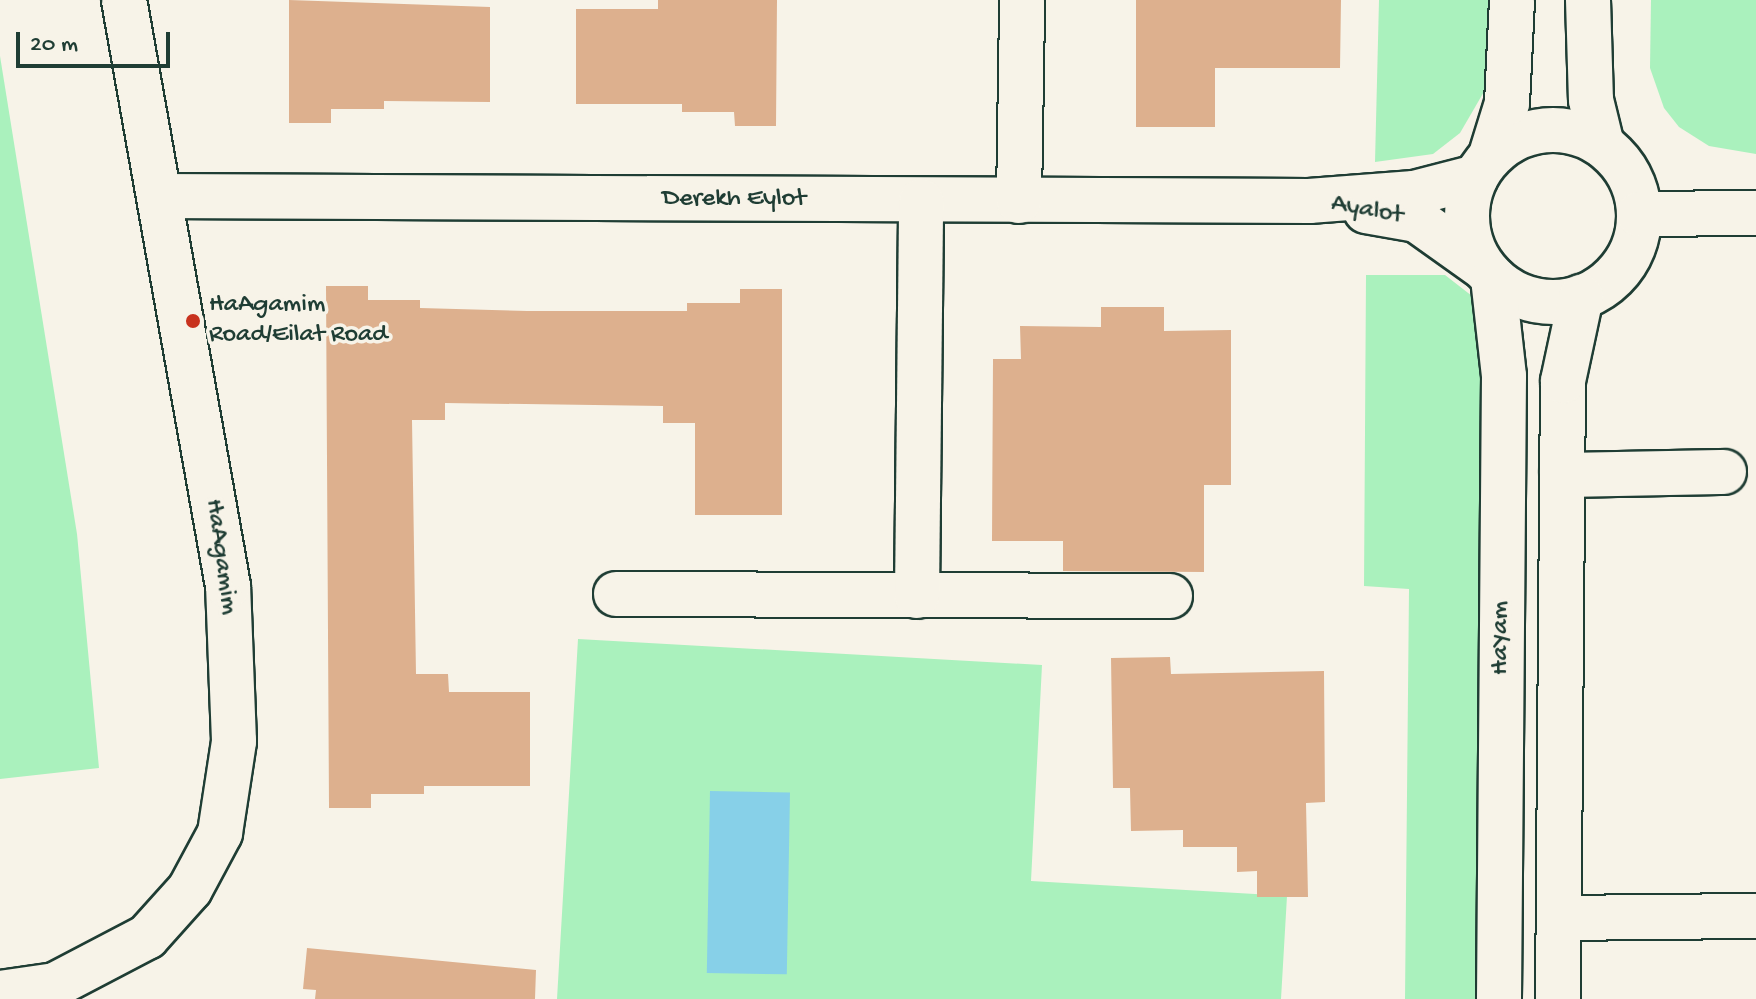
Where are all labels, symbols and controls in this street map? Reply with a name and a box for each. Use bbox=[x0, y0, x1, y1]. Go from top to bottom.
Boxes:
scale bar bbox=[20, 16, 174, 66]
text: 20 m bbox=[30, 31, 78, 60]
street label: Derekh Eylot bbox=[662, 184, 806, 216]
street label: Ayalot bbox=[1329, 189, 1405, 233]
place label: HaAgamim Road/Eilat Road bbox=[209, 290, 388, 352]
marker: HaAgamim Road/Eilat Road bbox=[184, 312, 202, 330]
street label: HaAgamim bbox=[196, 497, 244, 617]
street label: HaYam bbox=[1486, 601, 1518, 675]

